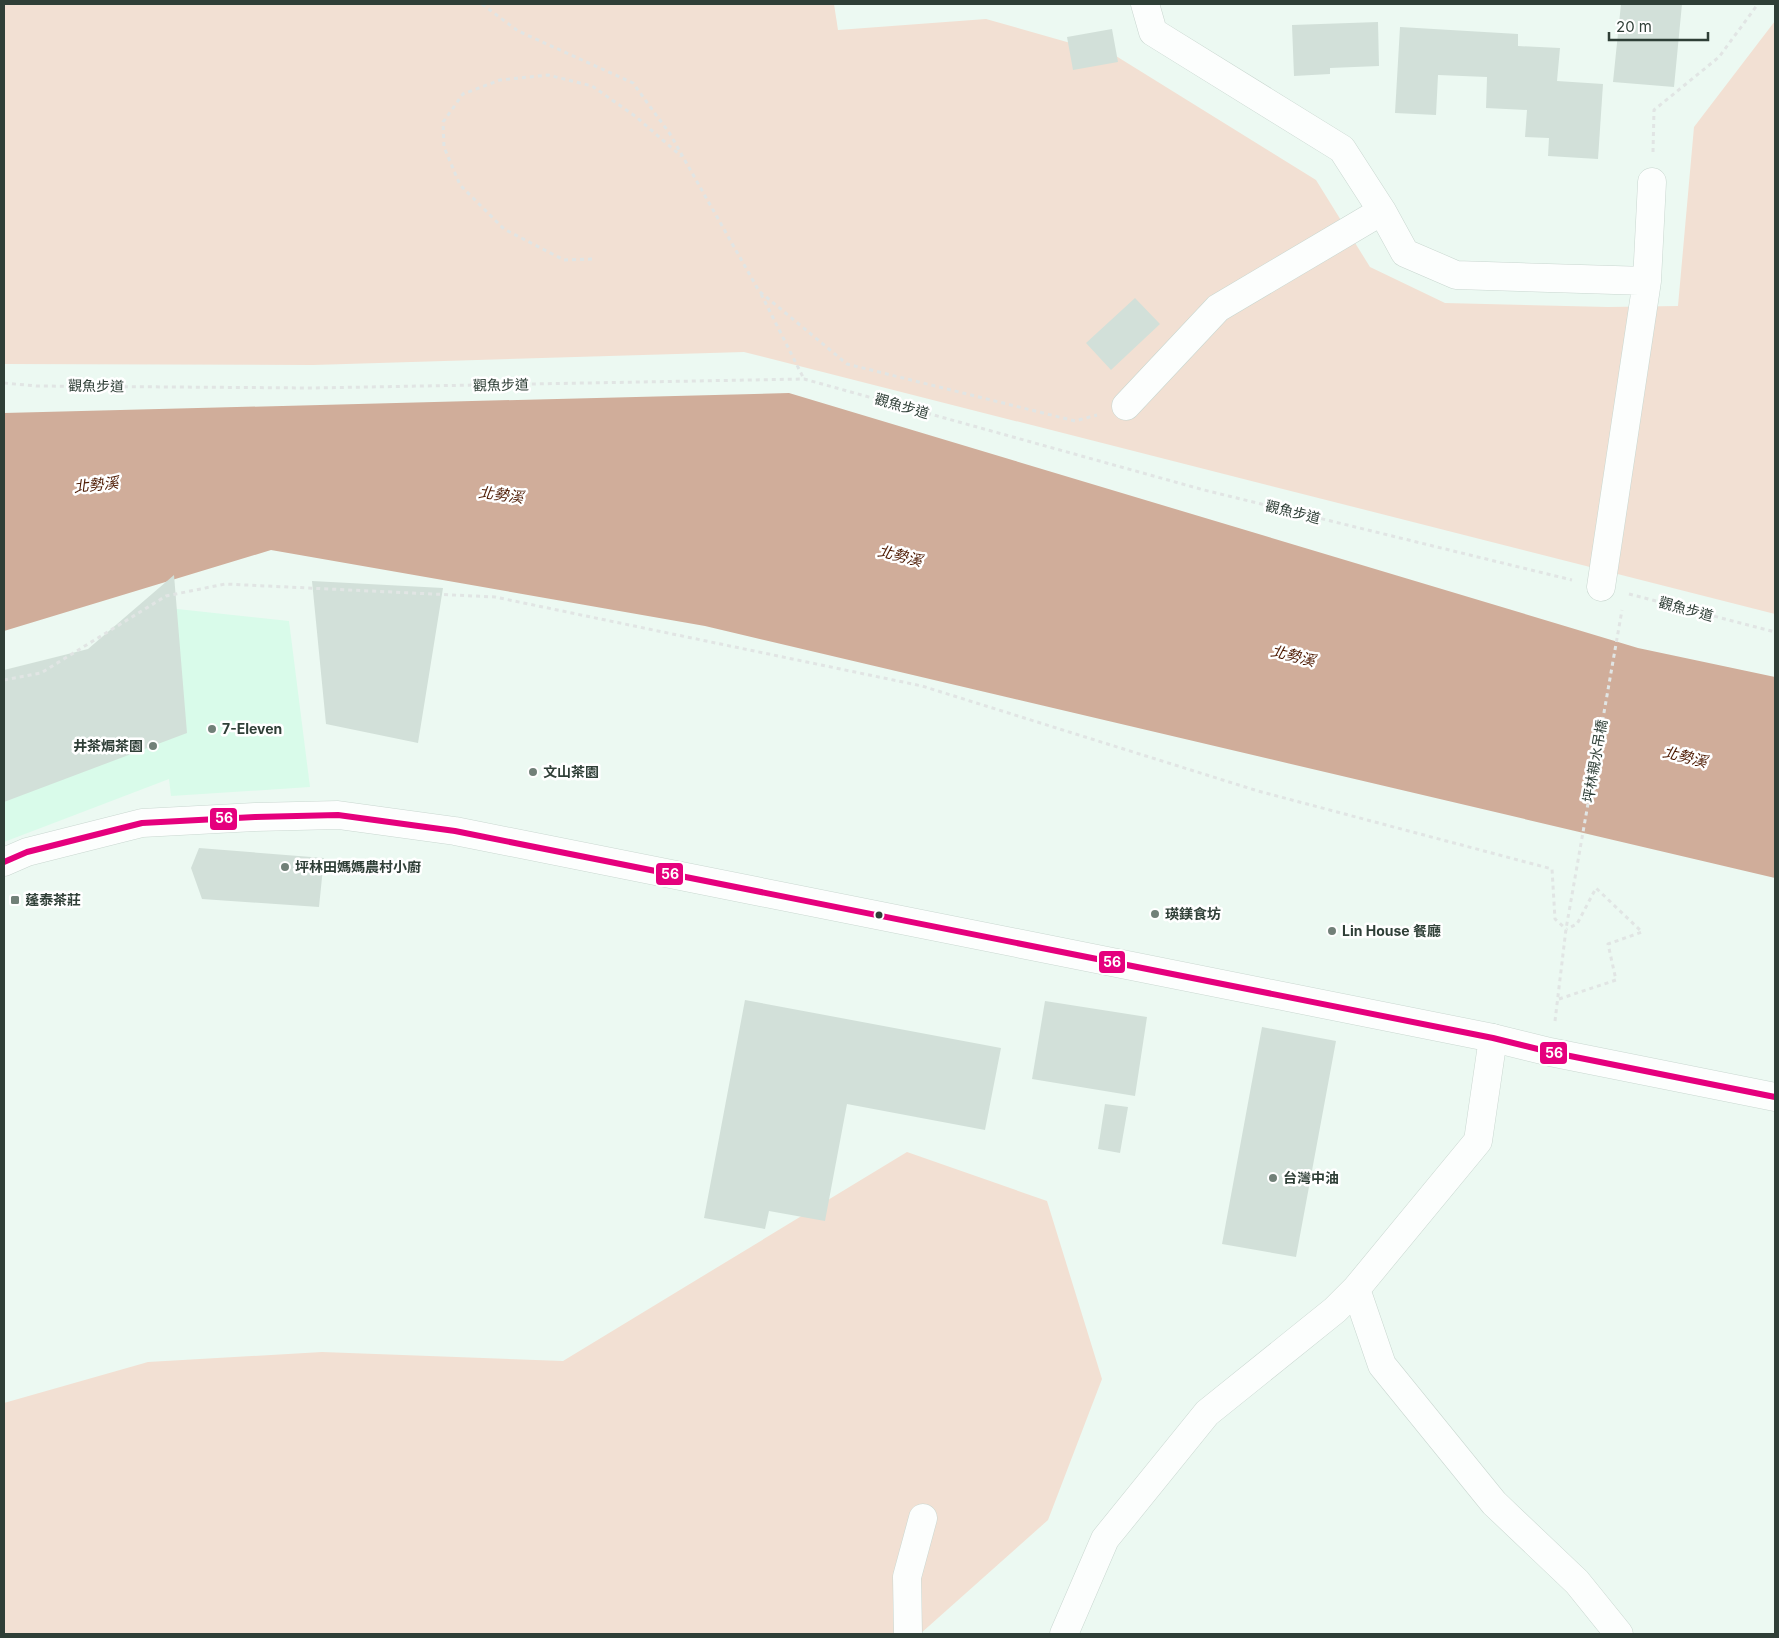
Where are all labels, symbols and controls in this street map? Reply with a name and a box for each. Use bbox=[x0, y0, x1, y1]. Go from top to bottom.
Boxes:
scale bar bbox=[1609, 10, 1708, 42]
text: 20 m bbox=[1616, 17, 1652, 36]
street label: 觀魚步道 bbox=[473, 376, 529, 393]
street label: 觀魚步道 bbox=[68, 377, 124, 394]
street label: 觀魚步道 bbox=[873, 390, 931, 421]
water label: 北勢溪 bbox=[73, 472, 121, 496]
water label: 北勢溪 bbox=[478, 482, 527, 507]
street label: 觀魚步道 bbox=[1264, 496, 1322, 527]
water label: 北勢溪 bbox=[876, 541, 926, 571]
street label: 觀魚步道 bbox=[1657, 593, 1715, 624]
water label: 北勢溪 bbox=[1269, 641, 1319, 671]
street label: 坪林親水吊橋 bbox=[1579, 718, 1610, 804]
place label: 7-Eleven bbox=[222, 720, 282, 737]
marker: 7-Eleven bbox=[206, 723, 218, 735]
place label: 井茶焗茶園 bbox=[73, 737, 143, 754]
marker: 井茶焗茶園 bbox=[147, 740, 159, 752]
water label: 北勢溪 bbox=[1661, 742, 1711, 772]
place label: 文山茶園 bbox=[543, 763, 599, 780]
marker: 文山茶園 bbox=[527, 766, 539, 778]
line badge: 56 bbox=[209, 807, 238, 831]
text: 56 bbox=[215, 809, 233, 826]
place label: 坪林田媽媽農村小廚 bbox=[295, 858, 421, 875]
marker: 坪林田媽媽農村小廚 bbox=[279, 861, 291, 873]
line badge: 56 bbox=[655, 862, 684, 886]
text: 56 bbox=[661, 865, 679, 882]
place label: 蓬泰茶莊 bbox=[25, 891, 81, 908]
marker: 蓬泰茶莊 bbox=[9, 894, 21, 906]
place label: 瑛鎂食坊 bbox=[1165, 905, 1221, 922]
marker: 瑛鎂食坊 bbox=[1149, 908, 1161, 920]
unlabelled marker bbox=[874, 910, 884, 920]
place label: Lin House 餐廳 bbox=[1342, 922, 1441, 939]
marker: Lin House 餐廳 bbox=[1326, 925, 1338, 937]
line badge: 56 bbox=[1098, 950, 1126, 974]
text: 56 bbox=[1103, 953, 1121, 970]
line badge: 56 bbox=[1539, 1041, 1568, 1065]
text: 56 bbox=[1545, 1044, 1563, 1061]
place label: 台灣中油 bbox=[1283, 1169, 1339, 1186]
marker: 台灣中油 bbox=[1267, 1172, 1279, 1184]

